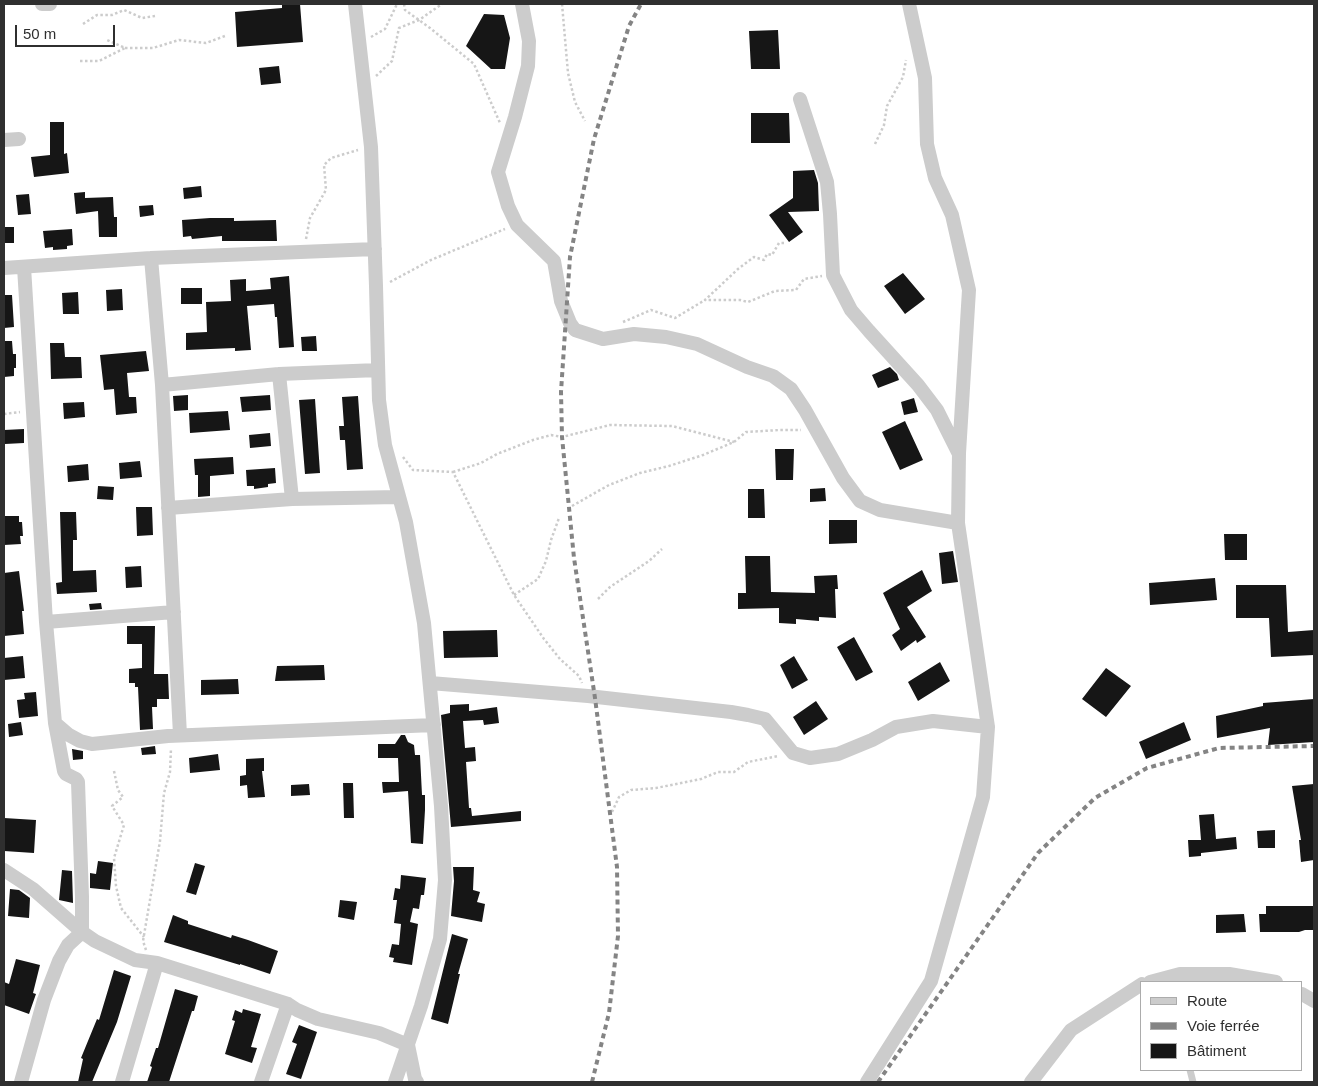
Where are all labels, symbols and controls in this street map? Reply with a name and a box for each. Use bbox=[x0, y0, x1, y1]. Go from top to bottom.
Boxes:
scale bar bbox=[18, 15, 118, 47]
text: 50 m bbox=[23, 25, 56, 42]
legend bbox=[1140, 981, 1303, 1071]
text: Route bbox=[1187, 992, 1227, 1009]
text: Voie ferrée bbox=[1187, 1017, 1260, 1034]
text: Bâtiment bbox=[1187, 1042, 1246, 1059]

